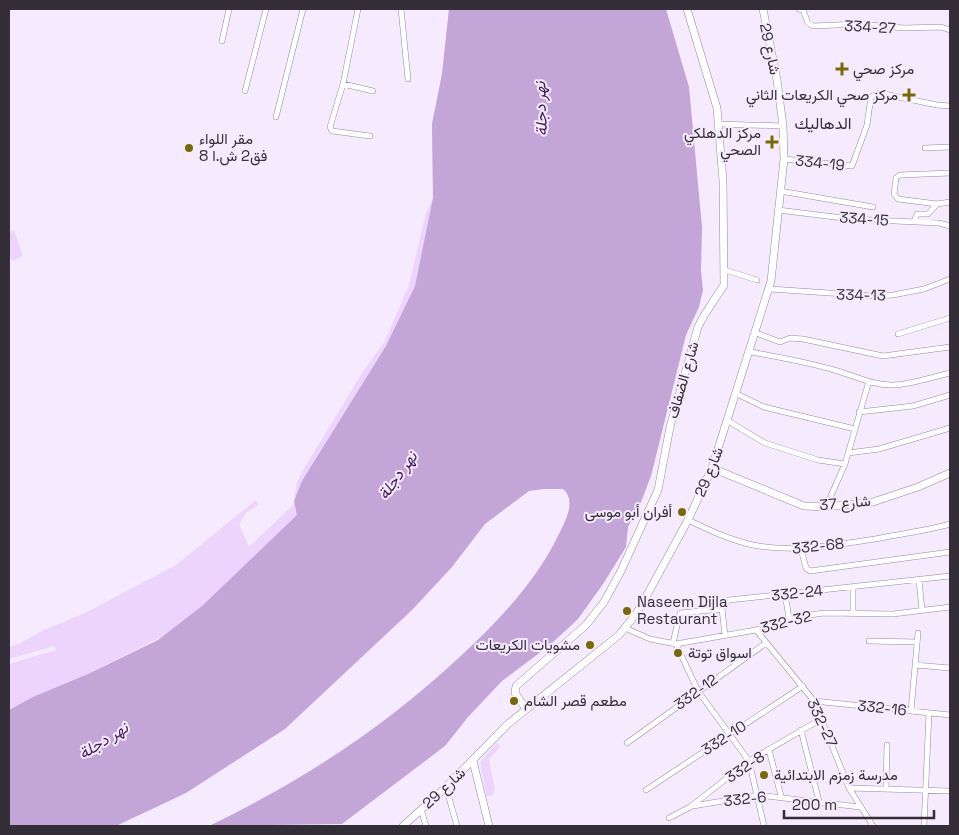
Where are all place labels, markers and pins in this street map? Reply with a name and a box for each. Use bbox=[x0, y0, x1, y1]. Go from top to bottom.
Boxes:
place label: مركز صحي bbox=[853, 59, 914, 82]
marker: مركز صحي bbox=[835, 62, 849, 76]
place label: مركز صحي الكريعات الثاني bbox=[746, 85, 898, 108]
marker: مركز صحي الكريعات الثاني bbox=[902, 88, 916, 102]
place label: مركز الدهلكي الصحي bbox=[684, 123, 761, 163]
place label: مقر اللواء 8 فق2 ش.ا bbox=[199, 129, 267, 166]
marker: مركز الدهلكي الصحي bbox=[765, 135, 779, 149]
marker: مقر اللواء 8 فق2 ش.ا bbox=[183, 142, 195, 154]
place label: أفران أبو موسى bbox=[585, 502, 673, 522]
marker: أفران أبو موسى bbox=[676, 506, 688, 518]
place label: Naseem Dijla Restaurant bbox=[637, 592, 728, 628]
marker: Naseem Dijla Restaurant bbox=[621, 605, 633, 617]
place label: مشويات الكريعات bbox=[476, 635, 580, 654]
marker: مشويات الكريعات bbox=[584, 639, 596, 651]
place label: اسواق توتة bbox=[688, 643, 752, 662]
marker: اسواق توتة bbox=[672, 647, 684, 659]
place label: مطعم قصر الشام bbox=[524, 691, 627, 711]
marker: مطعم قصر الشام bbox=[508, 695, 520, 707]
place label: مدرسة زمزم الابتدائية bbox=[774, 765, 898, 785]
marker: مدرسة زمزم الابتدائية bbox=[758, 769, 770, 781]

